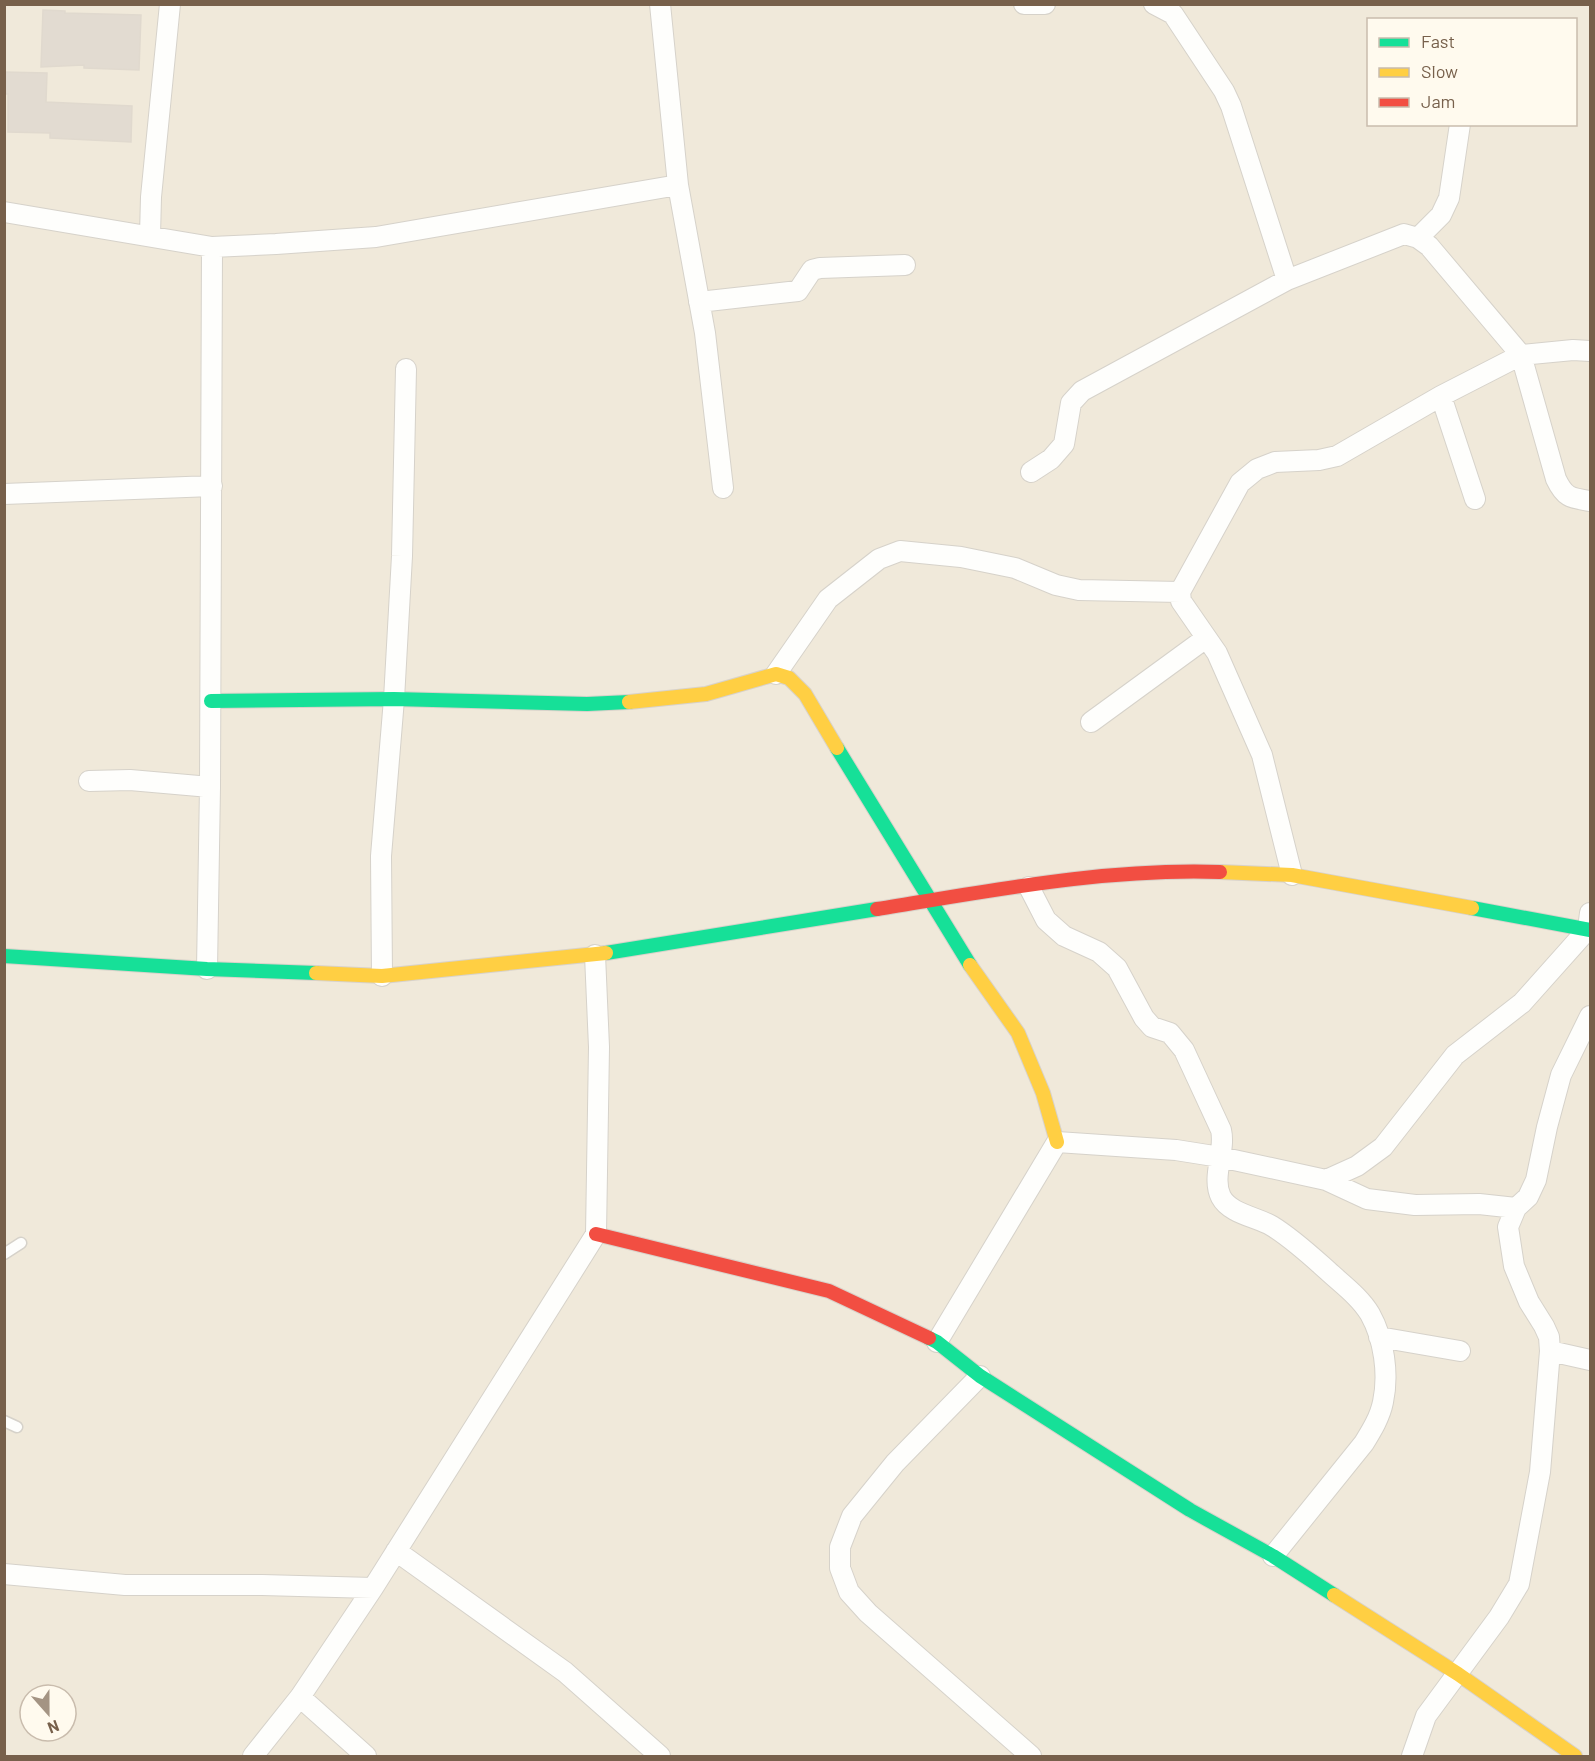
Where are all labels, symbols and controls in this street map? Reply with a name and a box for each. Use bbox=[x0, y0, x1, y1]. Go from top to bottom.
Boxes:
legend bbox=[1367, 18, 1577, 126]
text: Fast bbox=[1421, 30, 1455, 52]
text: Slow bbox=[1421, 60, 1458, 82]
text: Jam bbox=[1421, 90, 1455, 112]
north arrow bbox=[18, 1683, 78, 1743]
text: N bbox=[45, 1717, 62, 1738]

